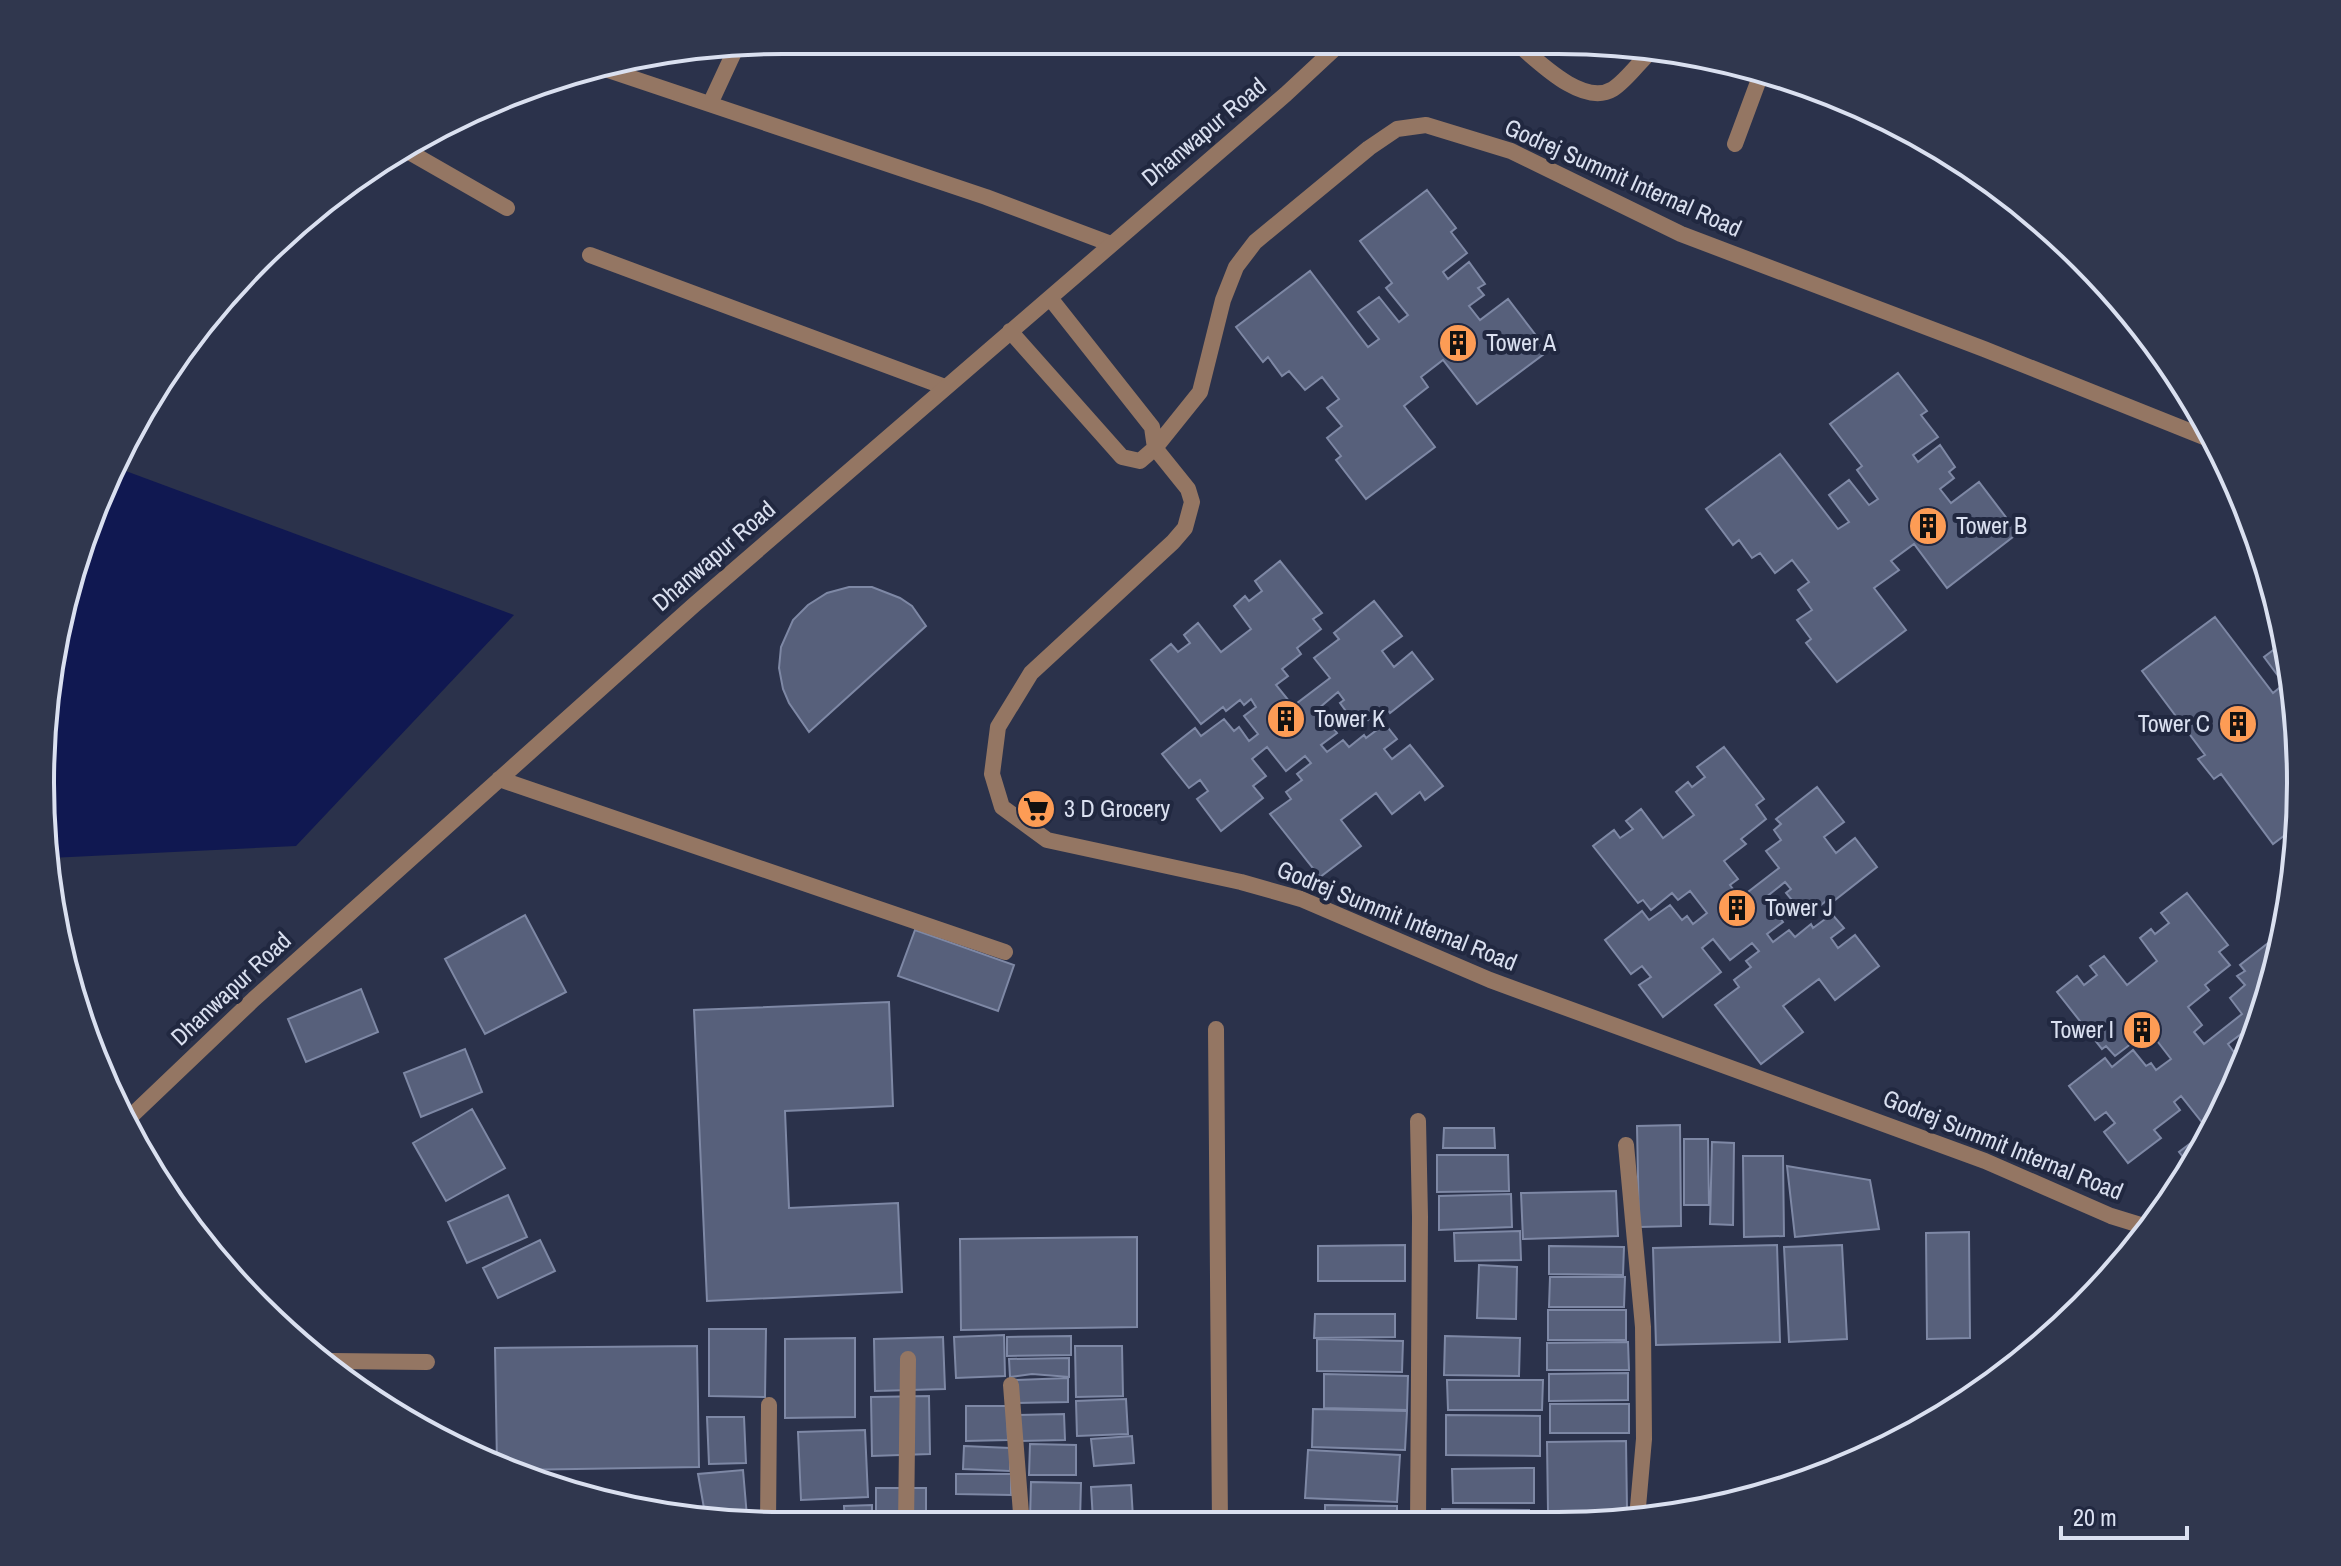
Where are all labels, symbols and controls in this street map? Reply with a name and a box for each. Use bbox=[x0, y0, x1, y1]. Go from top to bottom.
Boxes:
street label: Dhanwapur Road bbox=[1134, 70, 1272, 193]
street label: Godrej Summit Internal Road bbox=[1500, 110, 1747, 244]
building icon: Tower A bbox=[1437, 322, 1479, 364]
place label: Tower A bbox=[1486, 326, 1557, 358]
street label: Dhanwapur Road bbox=[645, 493, 782, 618]
building icon: Tower B bbox=[1907, 505, 1949, 547]
place label: Tower B bbox=[1956, 509, 2027, 541]
building icon: Tower K bbox=[1265, 698, 1307, 740]
place label: Tower K bbox=[1314, 702, 1385, 734]
building icon: Tower C bbox=[2217, 703, 2259, 745]
place label: Tower C bbox=[2138, 707, 2210, 739]
supermarket icon: 3 D Grocery bbox=[1015, 788, 1057, 830]
place label: 3 D Grocery bbox=[1064, 792, 1170, 824]
street label: Godrej Summit Internal Road bbox=[1273, 852, 1522, 978]
building icon: Tower J bbox=[1716, 887, 1758, 929]
place label: Tower J bbox=[1765, 891, 1833, 923]
street label: Dhanwapur Road bbox=[163, 924, 297, 1052]
building icon: Tower I bbox=[2121, 1009, 2163, 1051]
place label: Tower I bbox=[2051, 1013, 2114, 1045]
street label: Godrej Summit Internal Road bbox=[1879, 1081, 2128, 1207]
scale bar bbox=[2061, 1490, 2187, 1540]
text: 20 m bbox=[2073, 1501, 2117, 1533]

